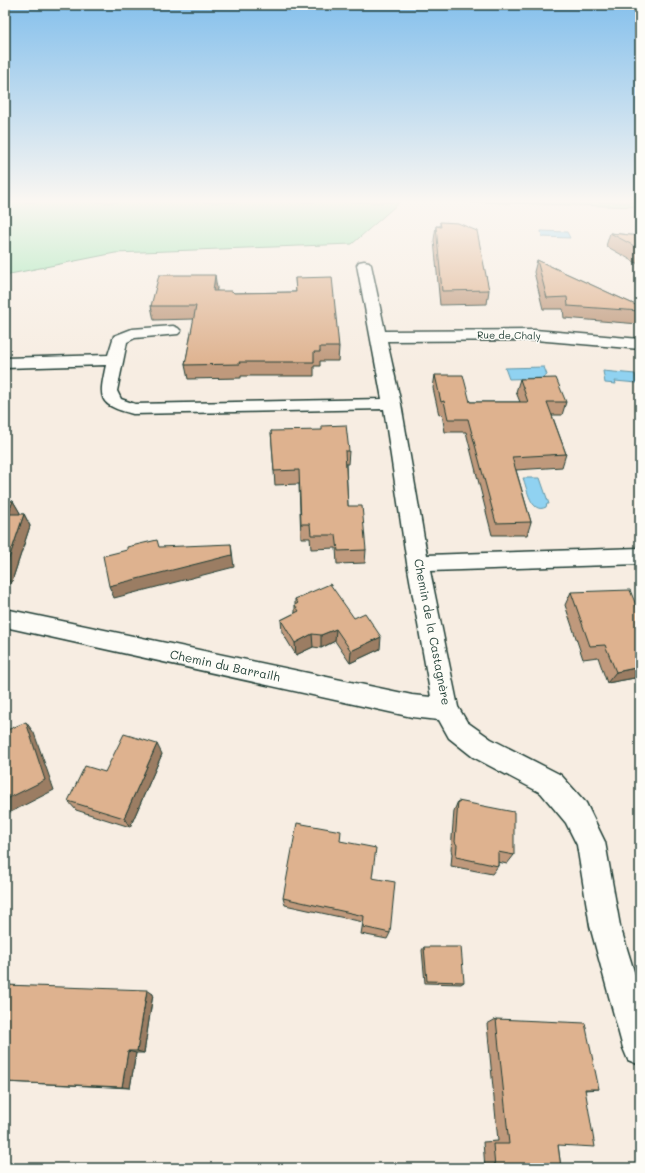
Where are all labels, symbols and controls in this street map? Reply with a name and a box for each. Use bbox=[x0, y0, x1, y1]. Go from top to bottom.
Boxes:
street label: Rue de Chaly bbox=[477, 327, 541, 343]
street label: Chemin de la Castagnère bbox=[411, 557, 455, 706]
street label: Chemin du Barrailh bbox=[169, 646, 282, 685]

